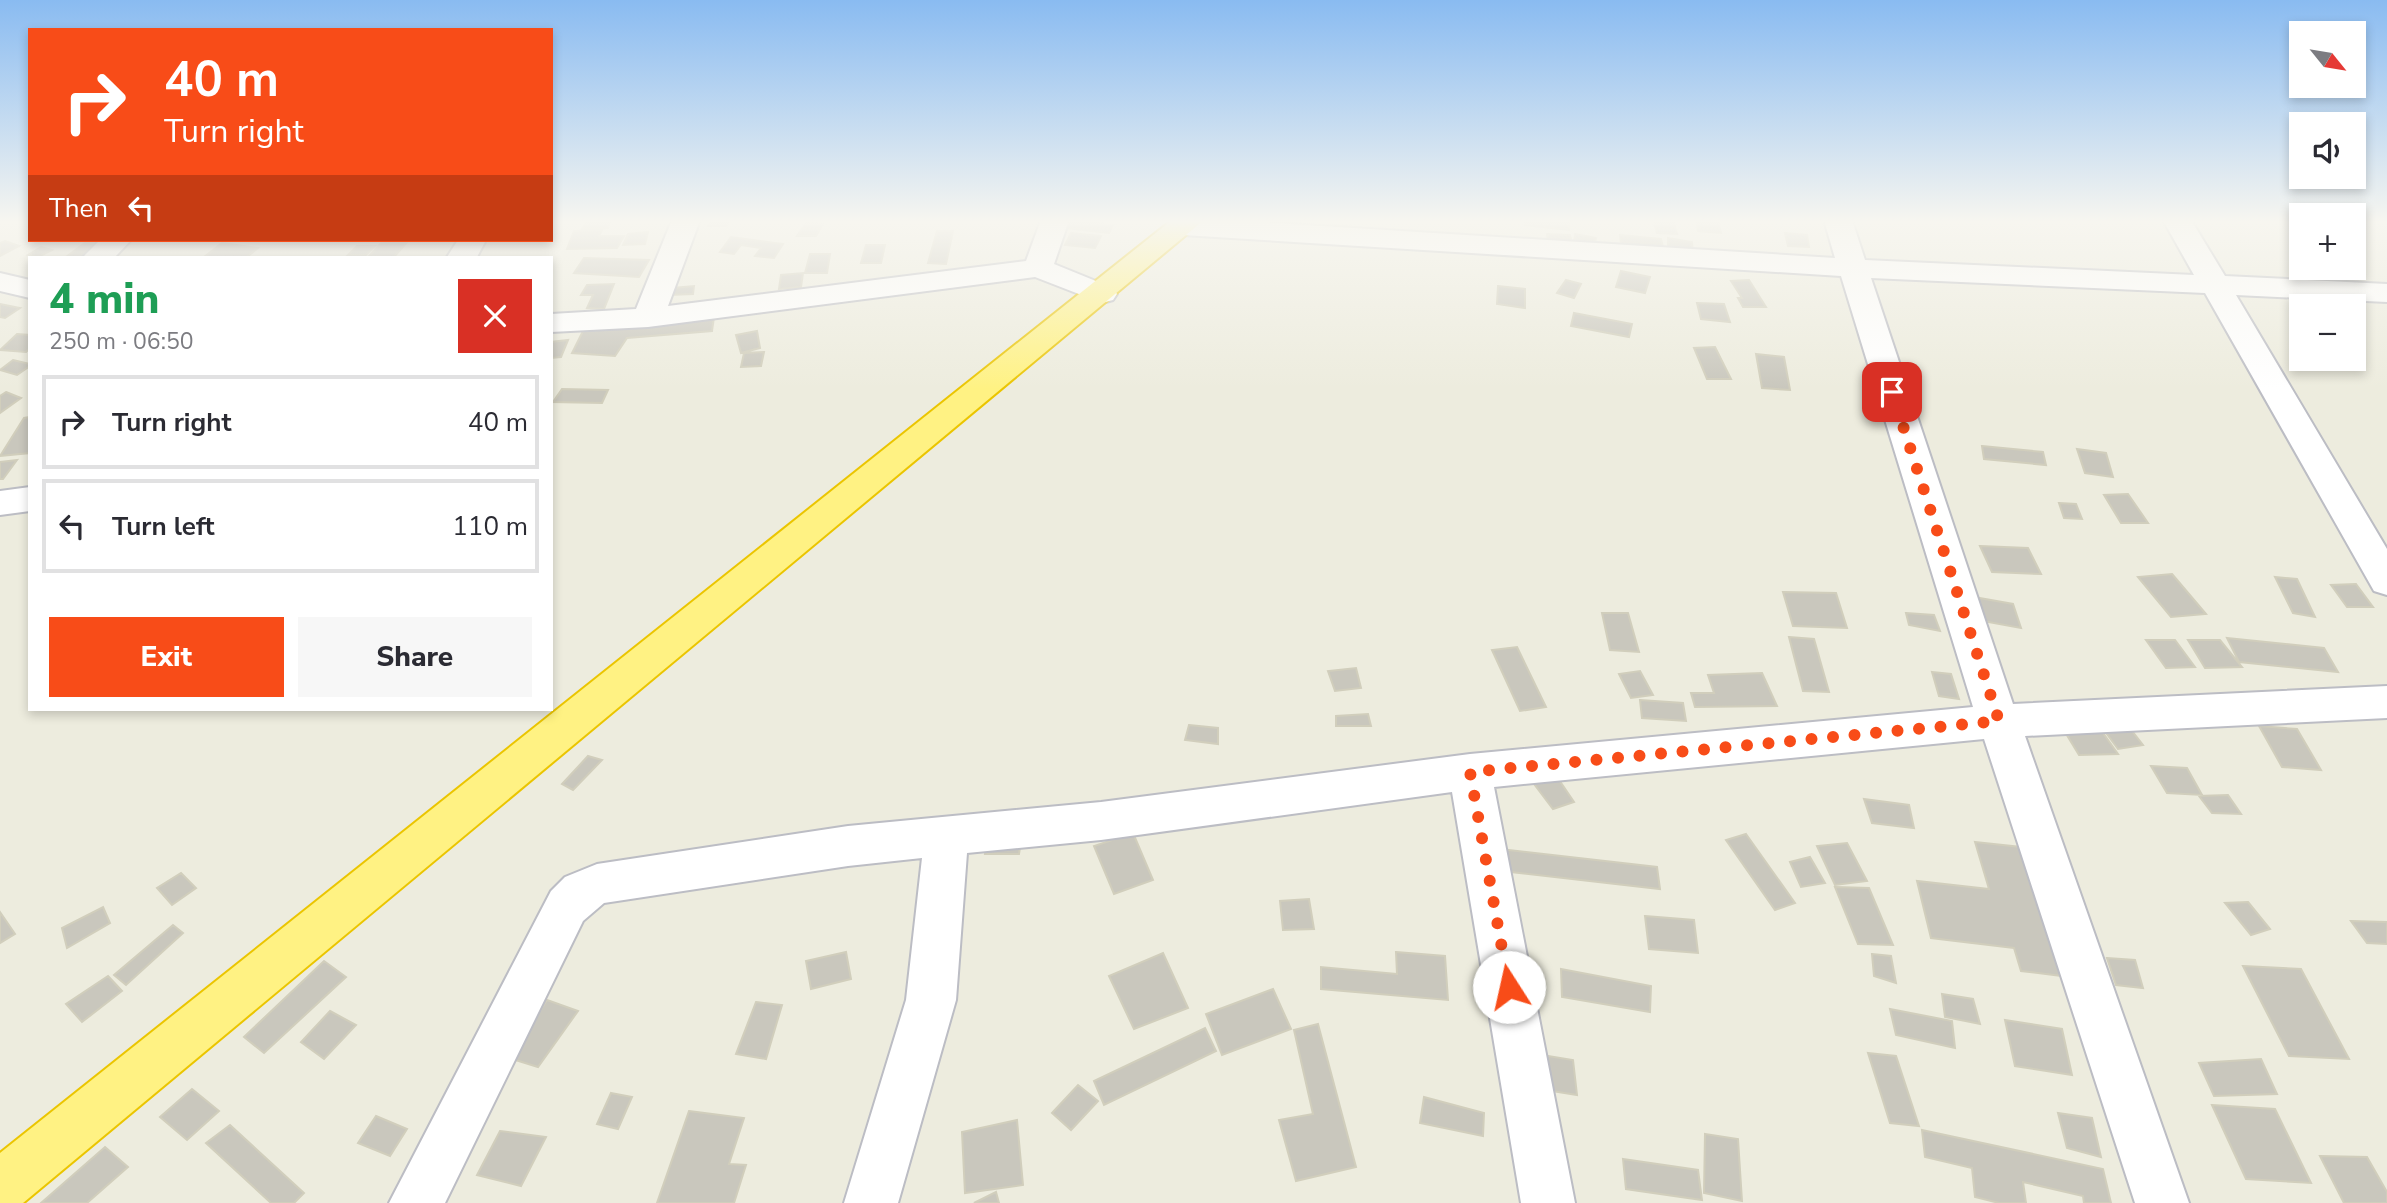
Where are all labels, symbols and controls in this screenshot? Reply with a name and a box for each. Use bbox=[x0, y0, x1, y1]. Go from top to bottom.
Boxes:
north arrow bbox=[2289, 21, 2366, 98]
map controls bbox=[2289, 21, 2366, 371]
text: 40 m bbox=[164, 46, 279, 113]
icon: right bbox=[49, 56, 140, 147]
text: Turn right bbox=[164, 110, 304, 153]
button: sound bbox=[2289, 112, 2366, 189]
icon: left bbox=[122, 189, 160, 227]
text: Then bbox=[49, 191, 108, 226]
button: + bbox=[2289, 203, 2366, 280]
text: 4 min bbox=[49, 271, 159, 328]
button: close bbox=[458, 279, 532, 353]
button: − bbox=[2289, 294, 2366, 371]
text: 250 m · 06:50 bbox=[49, 326, 194, 357]
pin bbox=[1862, 362, 1922, 422]
icon: arrive bbox=[1873, 373, 1911, 411]
icon: right bbox=[53, 403, 91, 441]
text: Turn right bbox=[112, 405, 231, 440]
text: 40 m bbox=[468, 405, 528, 440]
icon: left bbox=[53, 507, 91, 545]
text: Turn left bbox=[112, 509, 215, 544]
text: 110 m bbox=[452, 509, 528, 544]
button: Exit bbox=[49, 617, 284, 697]
button: Share bbox=[298, 617, 532, 697]
position arrow bbox=[1472, 950, 1546, 1024]

